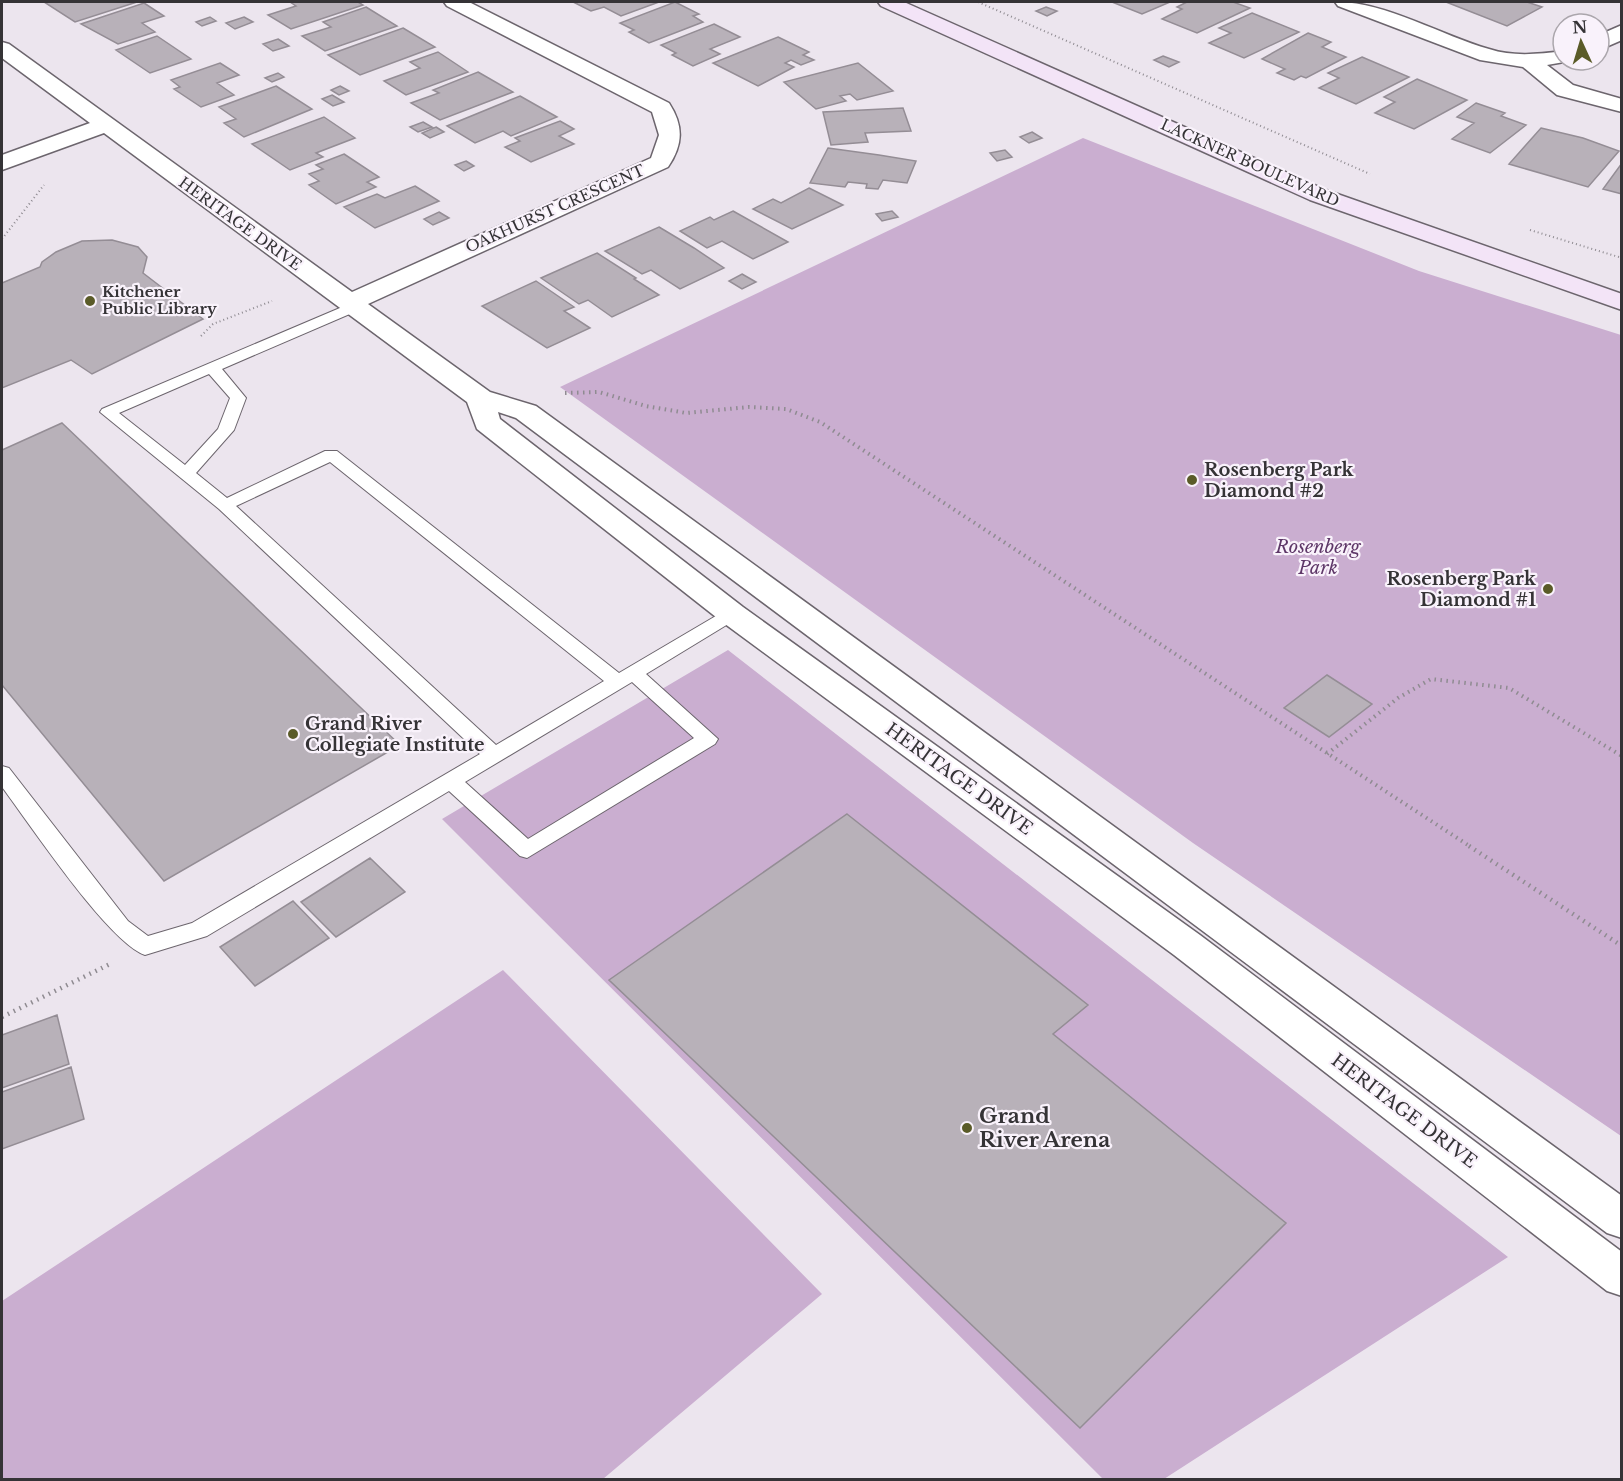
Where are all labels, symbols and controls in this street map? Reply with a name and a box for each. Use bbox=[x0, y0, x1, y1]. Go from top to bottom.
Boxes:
north arrow bbox=[1551, 12, 1611, 72]
text: N bbox=[1572, 17, 1588, 38]
street label: LACKNER BOULEVARD bbox=[1158, 115, 1342, 211]
street label: OAKHURST CRESCENT bbox=[462, 160, 647, 257]
street label: HERITAGE DRIVE bbox=[175, 173, 305, 275]
place label: Kitchener Public Library bbox=[102, 282, 217, 318]
marker: Kitchener Public Library bbox=[83, 294, 97, 308]
place label: Rosenberg Park Diamond #2 bbox=[1204, 459, 1355, 502]
marker: Rosenberg Park Diamond #2 bbox=[1185, 473, 1199, 487]
park label: Rosenberg Park bbox=[1274, 536, 1362, 579]
place label: Rosenberg Park Diamond #1 bbox=[1386, 568, 1537, 611]
marker: Rosenberg Park Diamond #1 bbox=[1541, 582, 1555, 596]
place label: Grand River Collegiate Institute bbox=[305, 713, 485, 756]
street label: HERITAGE DRIVE bbox=[881, 718, 1037, 840]
marker: Grand River Collegiate Institute bbox=[286, 727, 300, 741]
street label: HERITAGE DRIVE bbox=[1327, 1049, 1481, 1173]
place label: Grand River Arena bbox=[979, 1103, 1110, 1153]
marker: Grand River Arena bbox=[960, 1121, 974, 1135]

